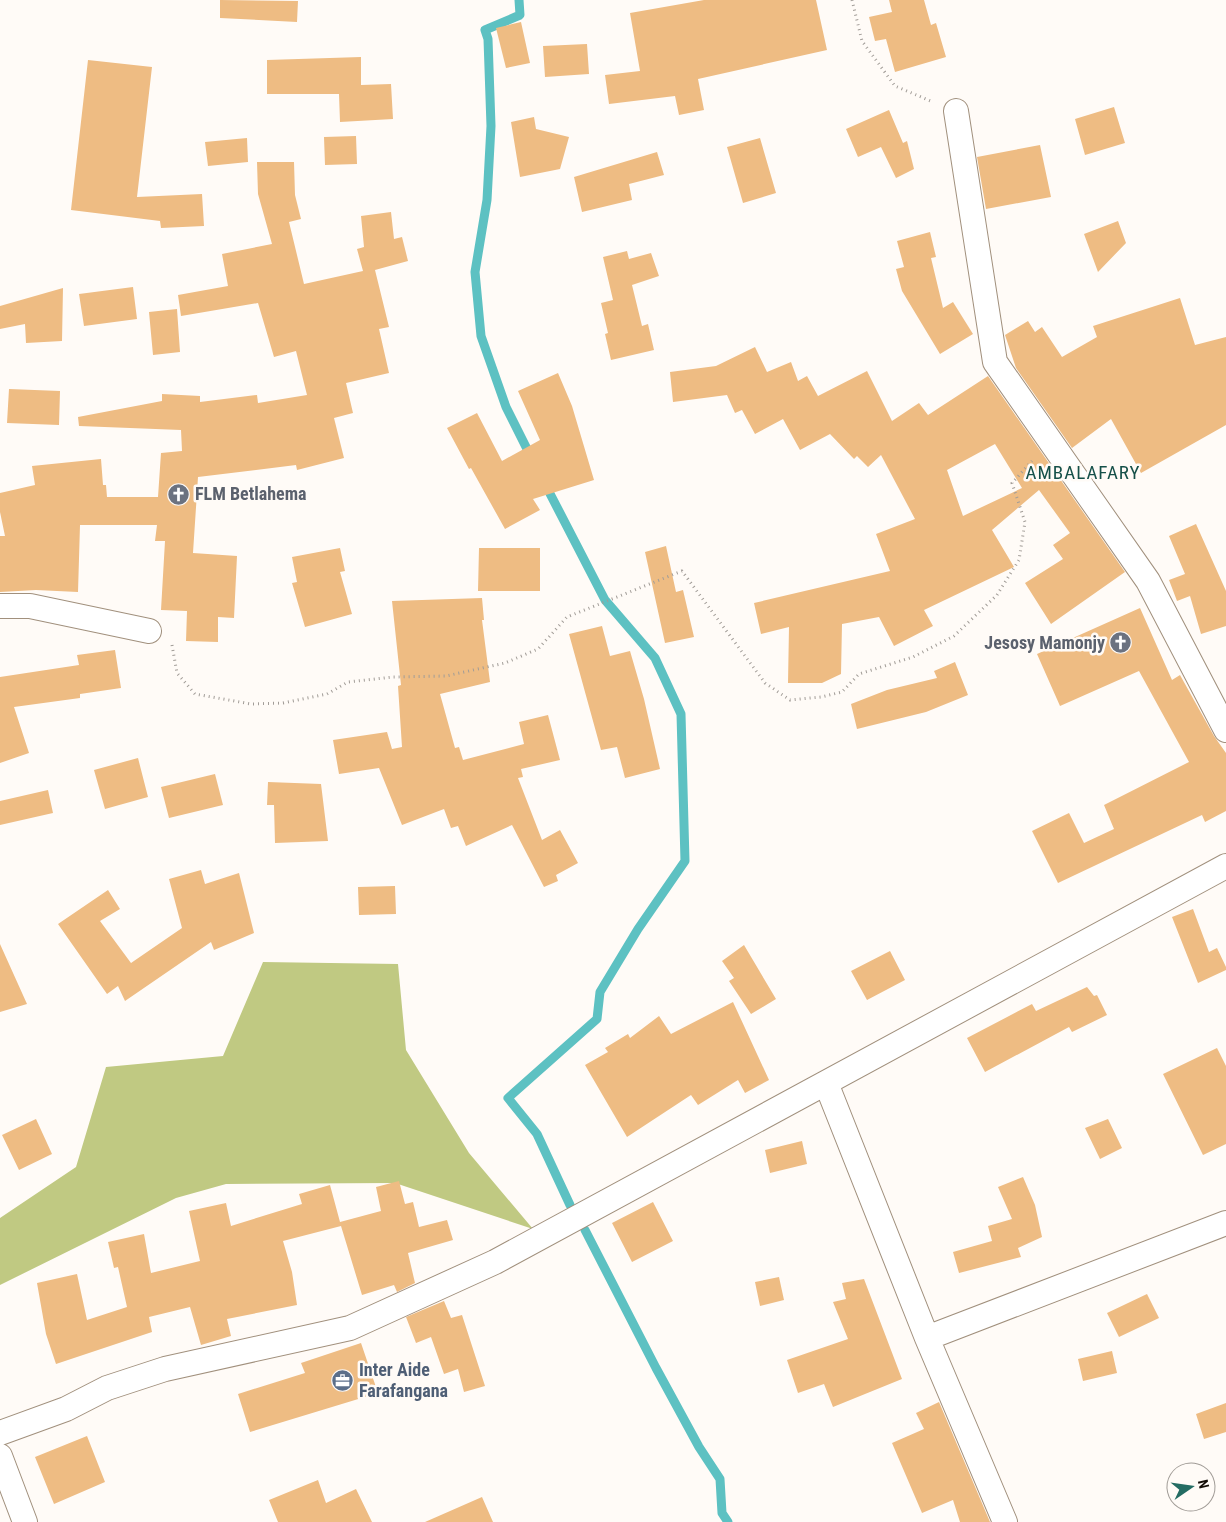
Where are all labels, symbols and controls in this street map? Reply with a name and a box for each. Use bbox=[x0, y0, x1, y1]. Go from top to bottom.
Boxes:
district label: AMBALAFARY bbox=[1026, 461, 1140, 484]
church icon: FLM Betlahema bbox=[167, 482, 191, 506]
place label: FLM Betlahema bbox=[195, 483, 307, 504]
church icon: Jesosy Mamonjy bbox=[1109, 631, 1133, 655]
place label: Jesosy Mamonjy bbox=[984, 632, 1105, 653]
place label: Inter Aide Farafangana bbox=[359, 1359, 448, 1401]
office icon: Inter Aide Farafangana bbox=[331, 1368, 355, 1392]
north arrow bbox=[1166, 1462, 1216, 1512]
text: N bbox=[1195, 1478, 1212, 1490]

